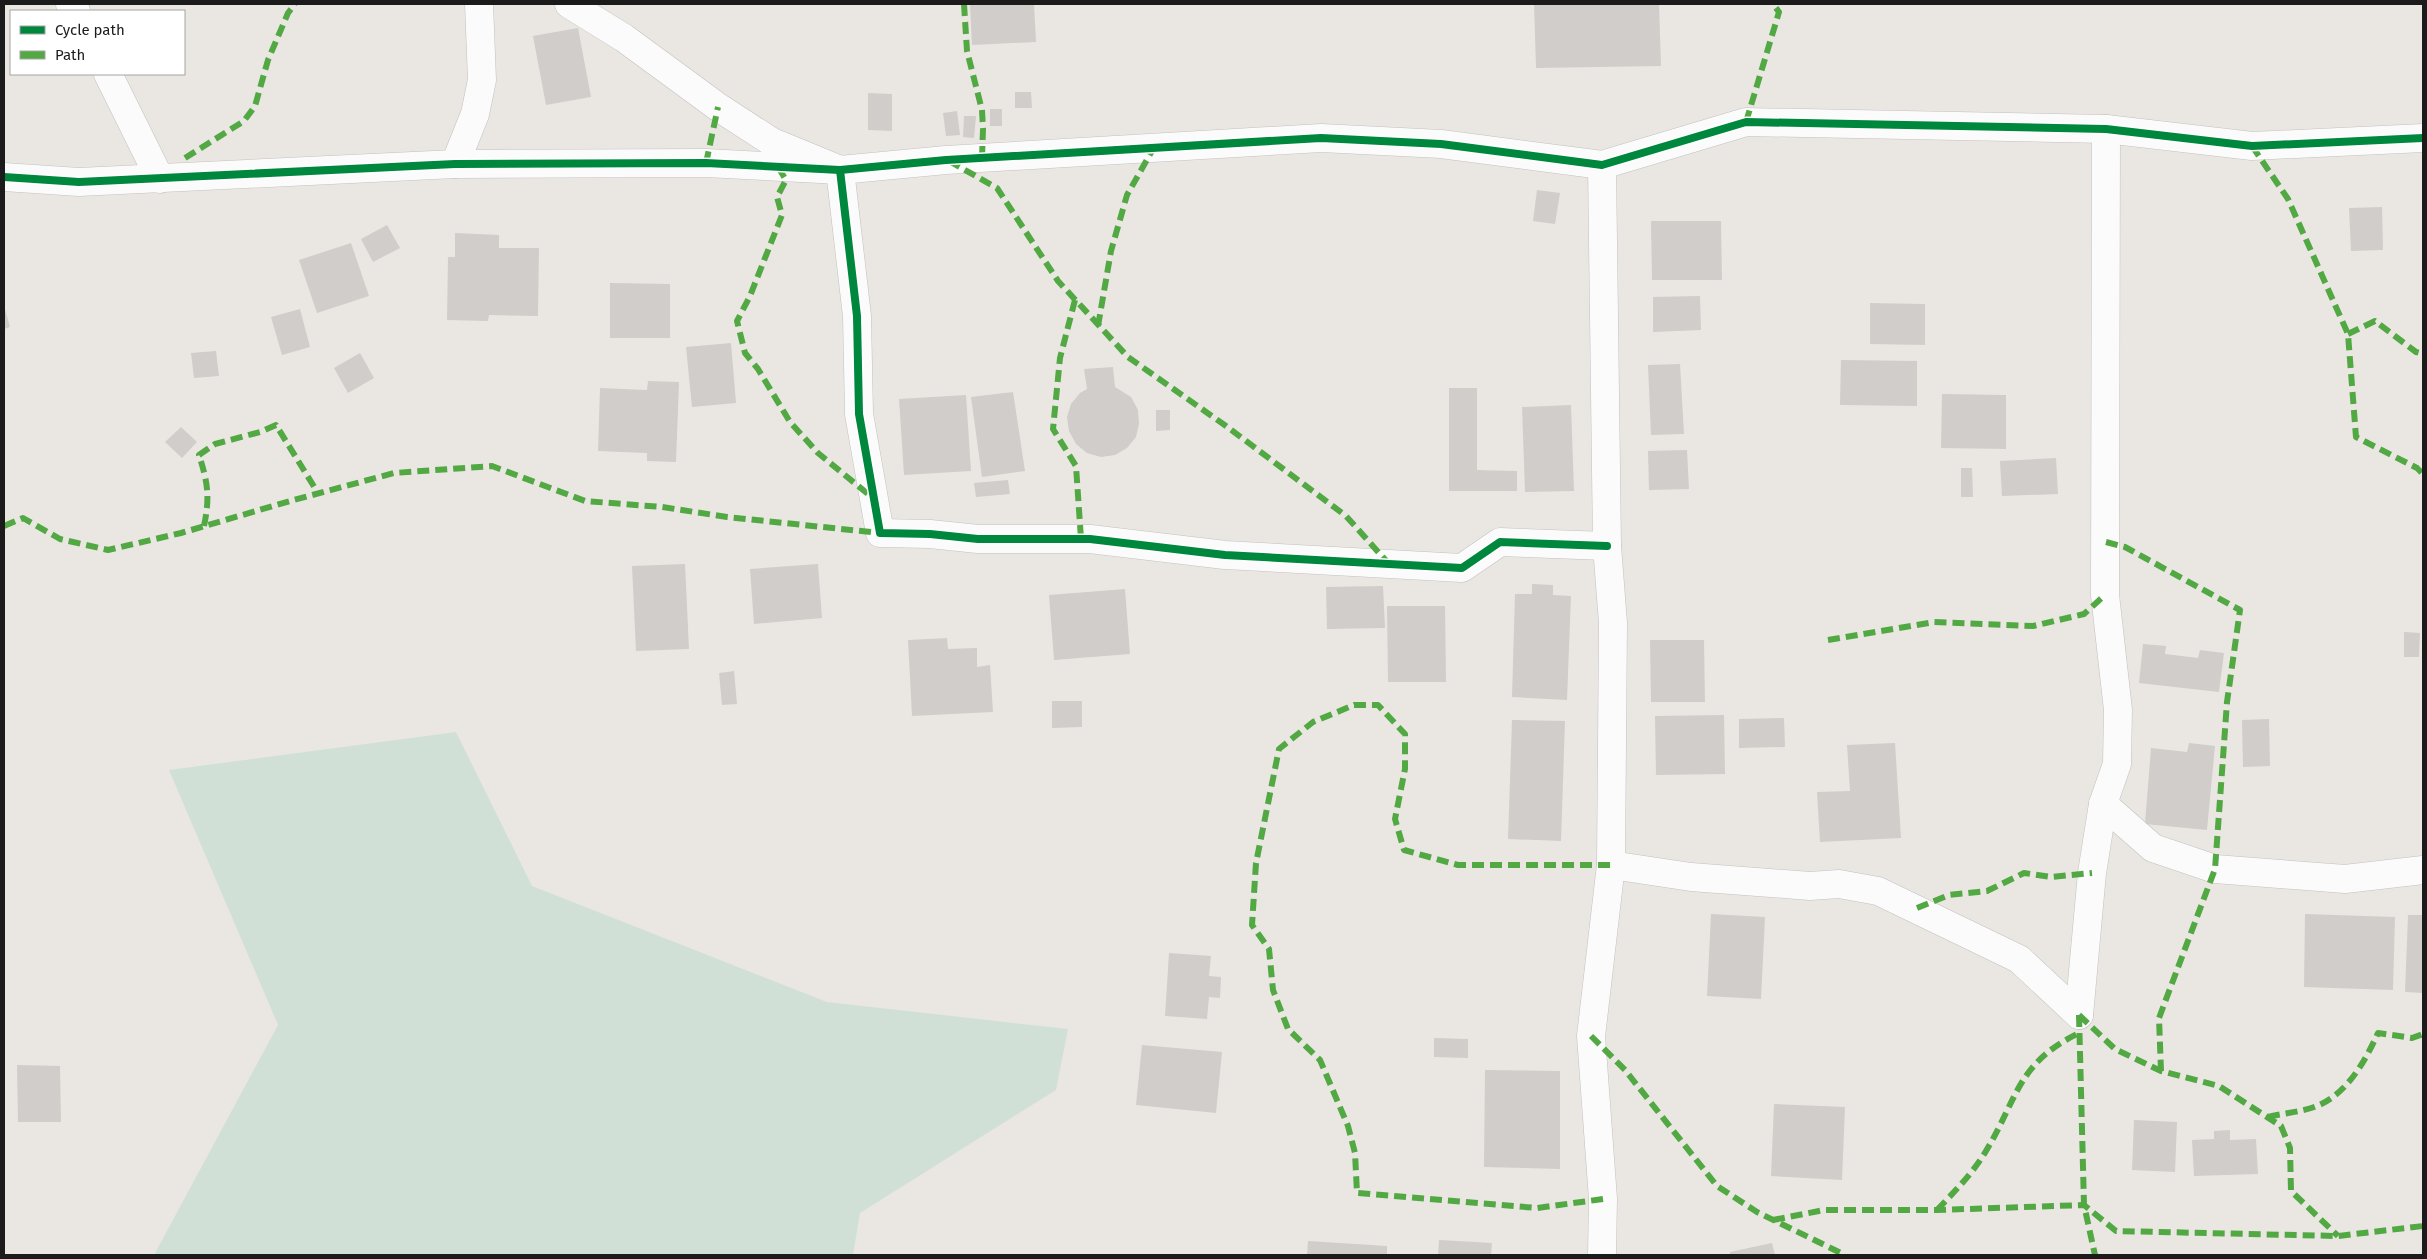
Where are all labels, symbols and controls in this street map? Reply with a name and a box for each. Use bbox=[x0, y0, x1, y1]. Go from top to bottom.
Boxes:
legend bbox=[10, 10, 185, 75]
text: Cycle path bbox=[55, 21, 125, 39]
text: Path bbox=[55, 46, 85, 64]

